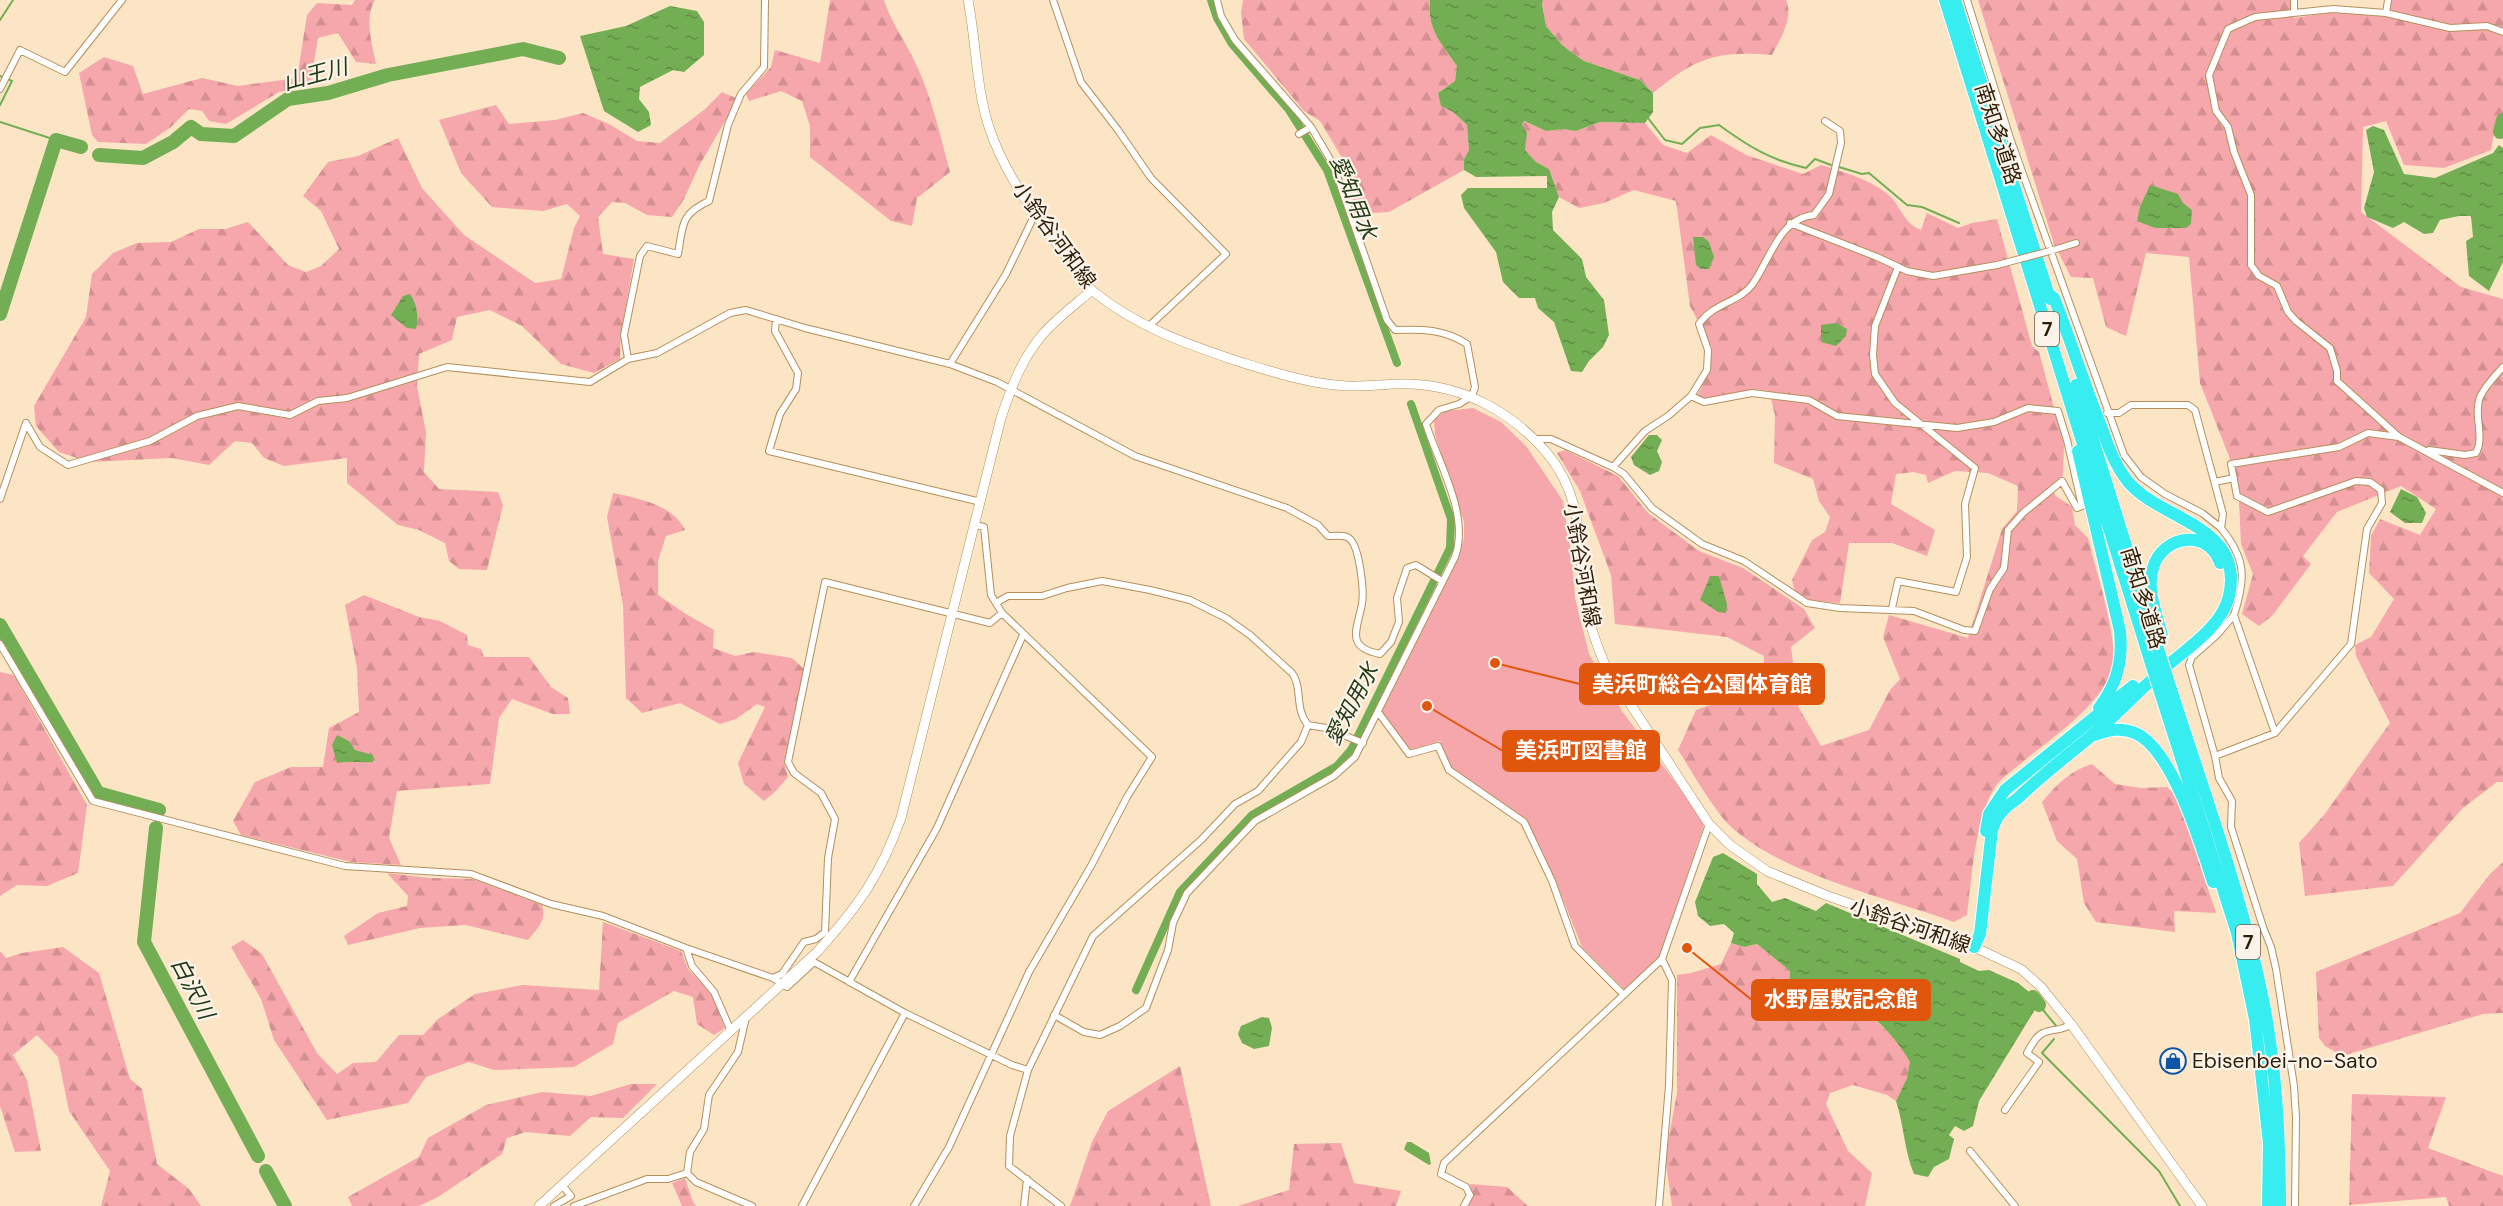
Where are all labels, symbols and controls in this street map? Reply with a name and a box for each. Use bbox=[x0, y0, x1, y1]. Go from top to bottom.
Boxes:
water label: 山王川 bbox=[279, 51, 353, 97]
street label: 南知多道路 bbox=[1968, 80, 2028, 188]
water label: 愛知用水 bbox=[1324, 151, 1384, 245]
street label: 小鈴谷河和線 bbox=[1006, 176, 1102, 294]
road number: 7 bbox=[2035, 312, 2059, 346]
street label: 小鈴谷河和線 bbox=[1557, 501, 1607, 629]
street label: 南知多道路 bbox=[2114, 544, 2172, 652]
water label: 愛知用水 bbox=[1318, 657, 1386, 750]
callout: 美浜町総合公園体育館 bbox=[1580, 664, 1824, 704]
text: 美浜町総合公園体育館 bbox=[1592, 670, 1812, 699]
callout: 美浜町図書館 bbox=[1503, 731, 1659, 771]
text: 美浜町図書館 bbox=[1515, 736, 1647, 765]
street label: 小鈴谷河和線 bbox=[1846, 892, 1974, 960]
road number: 7 bbox=[2236, 925, 2260, 959]
water label: 白沢川 bbox=[164, 952, 222, 1026]
callout: 水野屋敷記念館 bbox=[1752, 980, 1930, 1020]
text: 水野屋敷記念館 bbox=[1764, 985, 1918, 1014]
shop icon: Ebisenbei-no-Sato bbox=[2158, 1046, 2188, 1076]
place label: Ebisenbei-no-Sato bbox=[2192, 1047, 2378, 1075]

